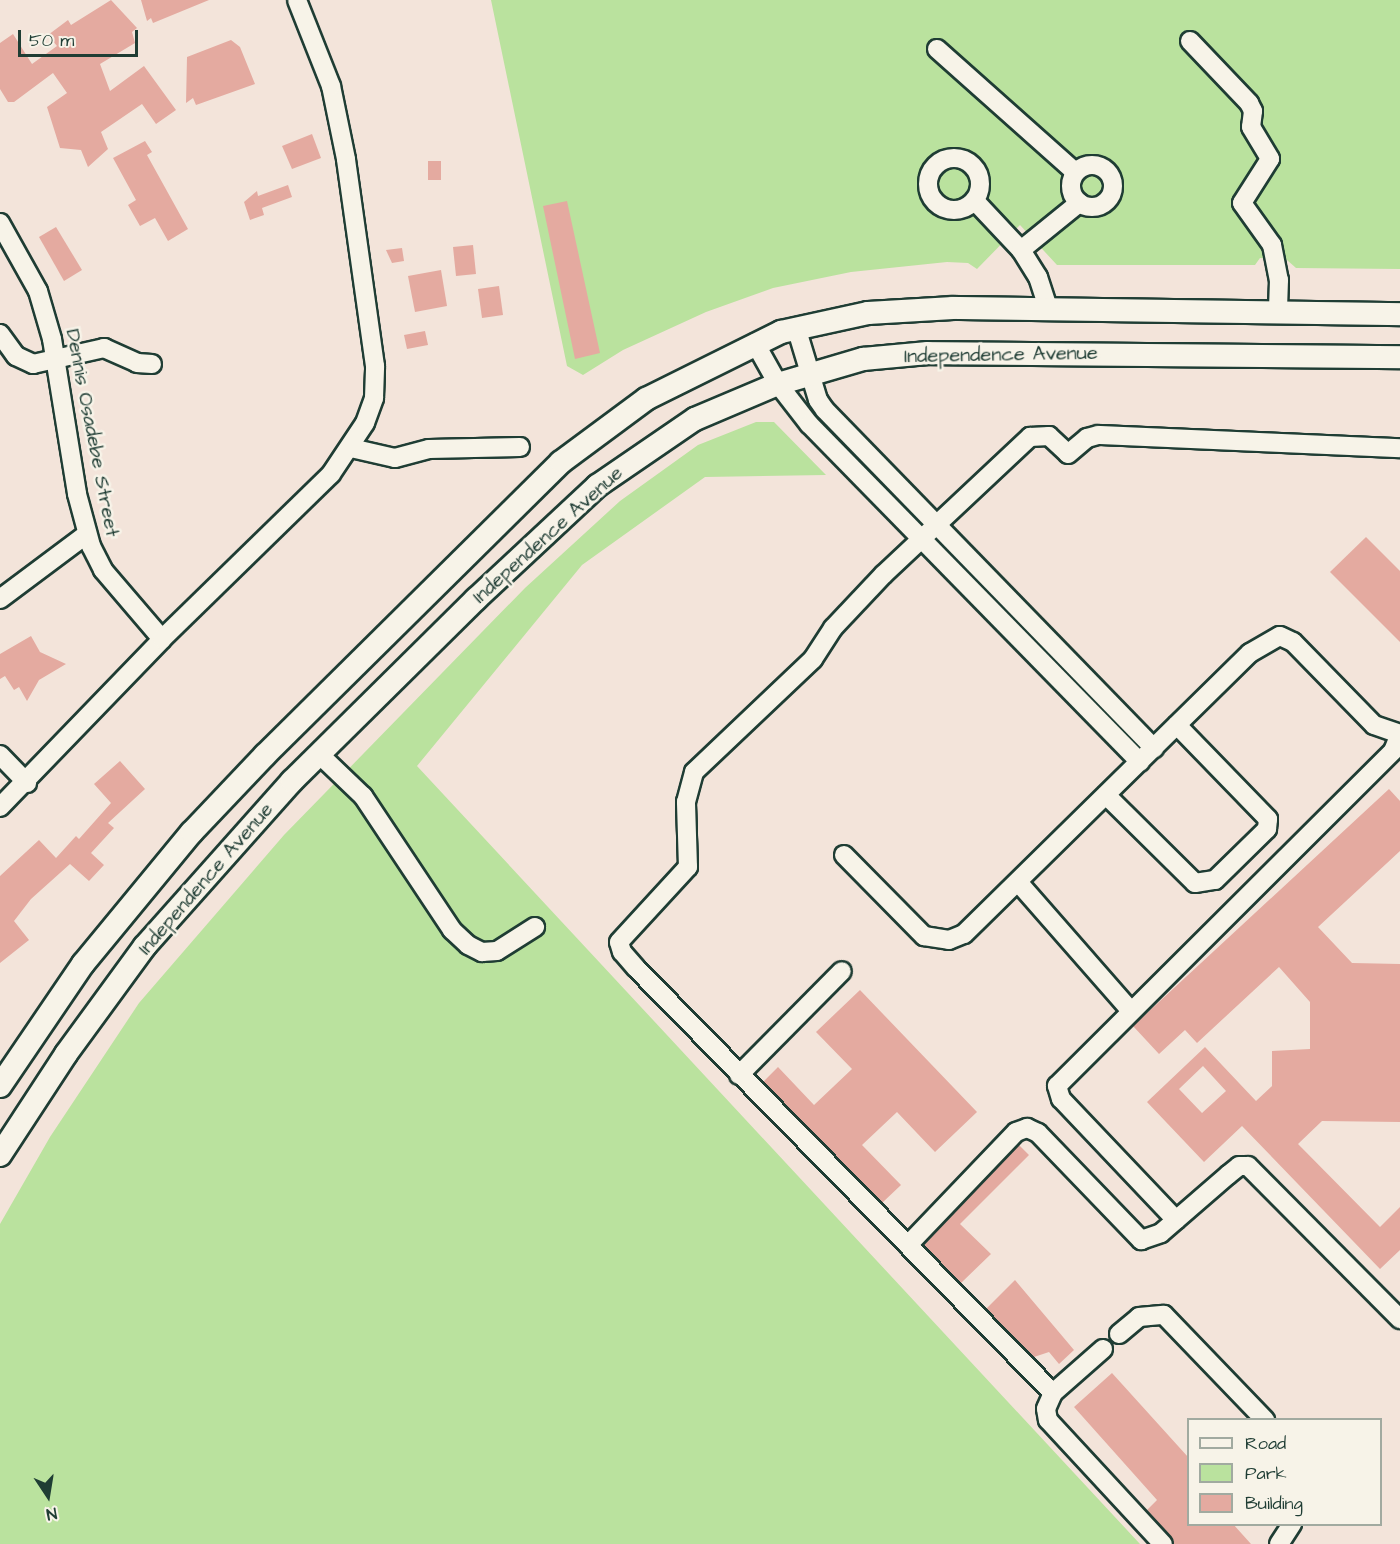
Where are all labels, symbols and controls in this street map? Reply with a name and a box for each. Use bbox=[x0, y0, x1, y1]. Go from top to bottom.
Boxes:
scale bar bbox=[21, 18, 141, 56]
text: 50 m bbox=[29, 28, 74, 53]
street label: Dennis Osadebe Street bbox=[60, 327, 124, 539]
street label: Independence Avenue bbox=[904, 341, 1098, 369]
street label: Independence Avenue bbox=[468, 461, 628, 609]
street label: Independence Avenue bbox=[133, 798, 279, 960]
legend bbox=[1187, 1418, 1382, 1526]
text: Road bbox=[1245, 1431, 1286, 1456]
text: Park bbox=[1245, 1461, 1287, 1486]
north arrow bbox=[18, 1466, 78, 1526]
text: Building bbox=[1245, 1491, 1303, 1516]
text: N bbox=[45, 1502, 59, 1525]

